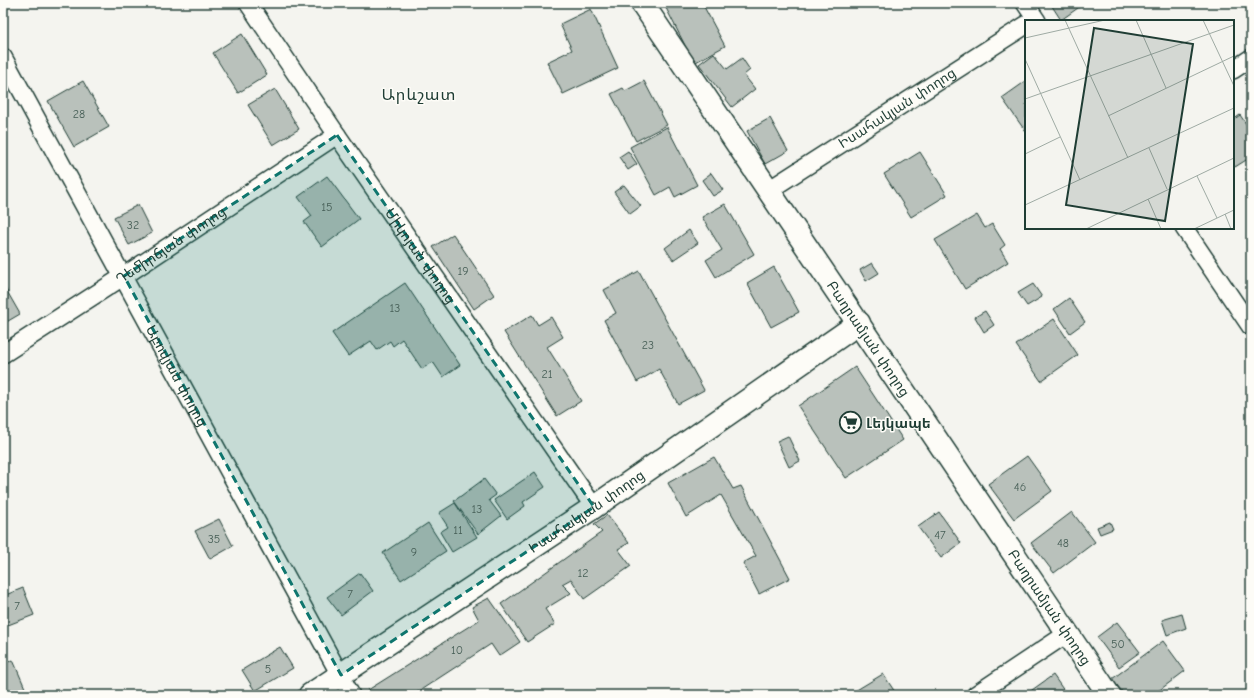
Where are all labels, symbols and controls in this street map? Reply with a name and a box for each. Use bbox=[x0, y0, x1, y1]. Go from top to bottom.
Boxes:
inset map bbox=[1025, 20, 1234, 229]
street label: Իսահակյան փողոց bbox=[835, 64, 959, 152]
district label: Արևշատ bbox=[382, 86, 456, 104]
house number: 28 bbox=[73, 107, 85, 121]
house number: 15 bbox=[321, 200, 333, 214]
street label: Դեմիրճյան փողոց bbox=[113, 203, 229, 288]
street label: Միկոյան փողոց bbox=[381, 205, 459, 307]
house number: 32 bbox=[127, 218, 139, 232]
house number: 19 bbox=[457, 264, 469, 278]
street label: Բաղրամյան փողոց bbox=[823, 278, 913, 400]
house number: 13 bbox=[390, 301, 400, 315]
street label: Աբովյան փողոց bbox=[142, 322, 211, 430]
house number: 23 bbox=[642, 338, 654, 352]
house number: 21 bbox=[541, 367, 553, 381]
supermarket icon: Լեյկապե bbox=[837, 410, 863, 436]
place label: Լեյկապե bbox=[866, 415, 931, 432]
street label: Իսահակյան փողոց bbox=[526, 467, 648, 557]
house number: 46 bbox=[1014, 480, 1026, 494]
house number: 13 bbox=[472, 502, 482, 516]
house number: 11 bbox=[453, 523, 463, 537]
house number: 47 bbox=[934, 528, 946, 542]
house number: 35 bbox=[208, 532, 220, 546]
house number: 48 bbox=[1057, 536, 1069, 550]
house number: 9 bbox=[411, 545, 417, 559]
street label: Բաղրամյան փողոց bbox=[1004, 546, 1095, 669]
house number: 12 bbox=[577, 566, 589, 580]
house number: 7 bbox=[347, 587, 353, 601]
house number: 7 bbox=[14, 599, 20, 613]
house number: 50 bbox=[1111, 637, 1125, 651]
house number: 10 bbox=[451, 643, 463, 657]
house number: 5 bbox=[265, 662, 271, 676]

